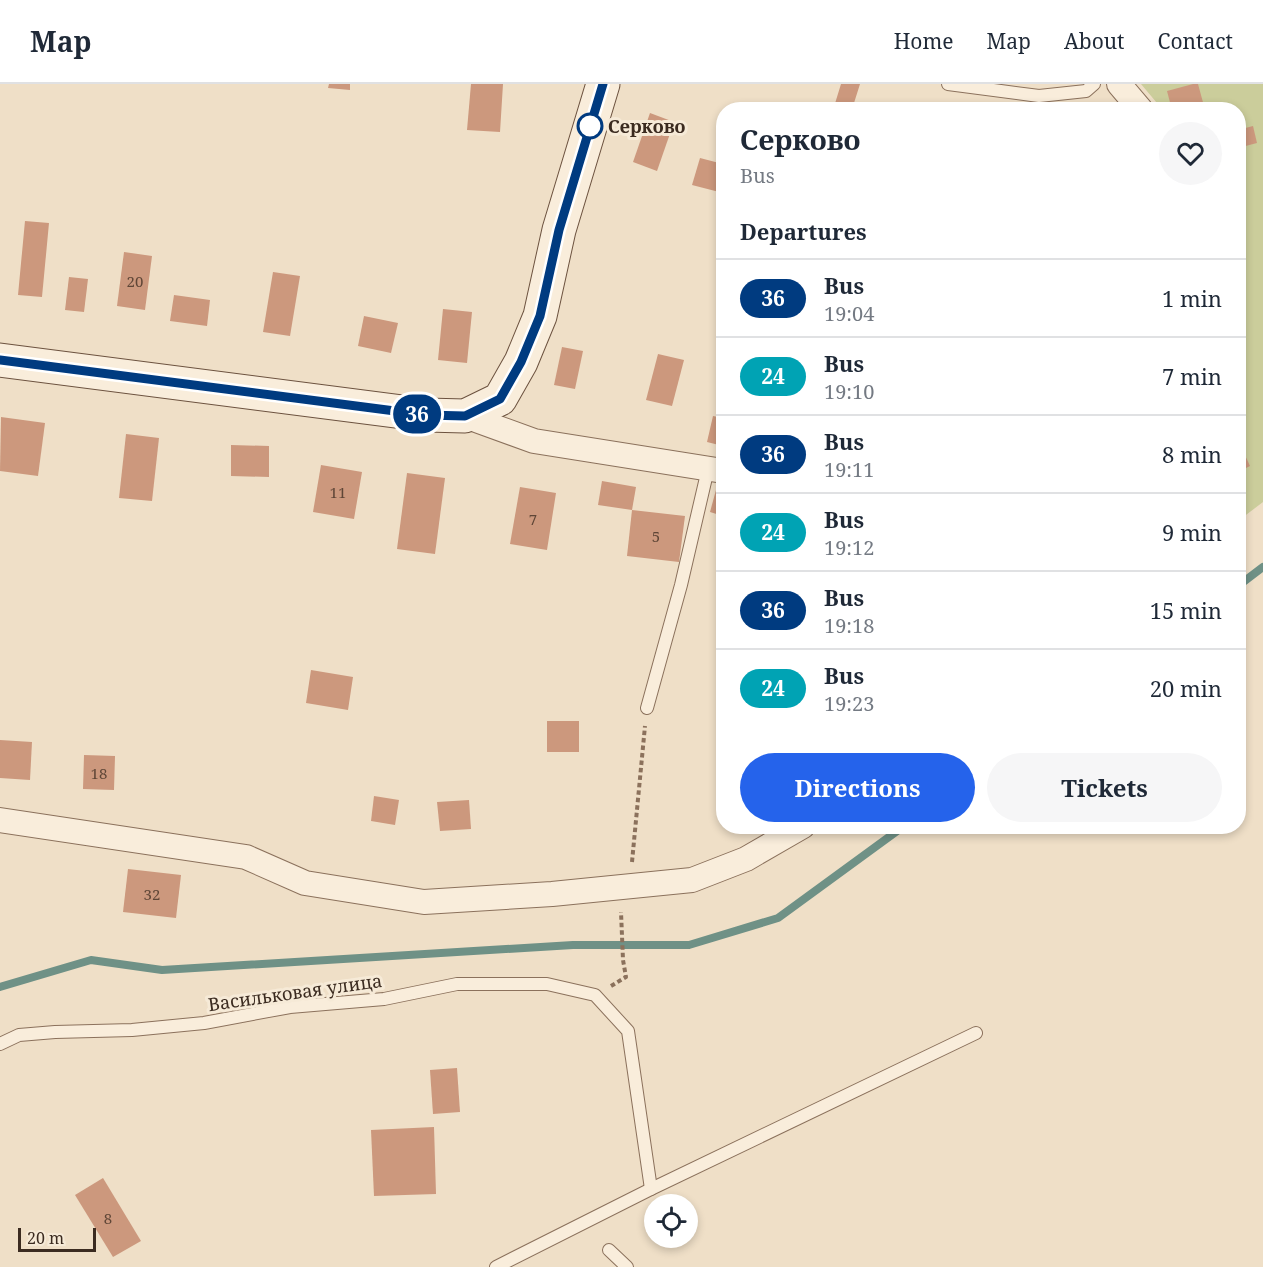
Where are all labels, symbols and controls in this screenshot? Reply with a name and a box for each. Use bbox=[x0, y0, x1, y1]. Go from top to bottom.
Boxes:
text: Map bbox=[30, 22, 92, 60]
text: Home bbox=[894, 27, 954, 55]
text: Map bbox=[987, 27, 1031, 55]
text: About bbox=[1064, 27, 1125, 55]
text: Contact bbox=[1158, 27, 1233, 55]
marker: Серково bbox=[577, 113, 603, 139]
place label: Серково bbox=[608, 114, 686, 138]
text: Серково bbox=[740, 120, 861, 158]
button: heart bbox=[1159, 122, 1222, 185]
text: Bus bbox=[740, 162, 775, 189]
text: Departures bbox=[740, 216, 867, 246]
text: Bus bbox=[824, 270, 864, 300]
house number: 20 bbox=[127, 271, 143, 291]
text: 1 min bbox=[1162, 283, 1222, 313]
text: 36 bbox=[761, 284, 785, 312]
text: 19:04 bbox=[824, 300, 874, 327]
text: Bus bbox=[824, 348, 864, 378]
text: 7 min bbox=[1162, 361, 1222, 391]
text: 24 bbox=[761, 362, 785, 390]
text: 19:10 bbox=[824, 378, 874, 405]
line badge: 36 bbox=[390, 394, 444, 434]
text: 36 bbox=[405, 400, 429, 428]
text: Bus bbox=[824, 426, 864, 456]
text: 8 min bbox=[1162, 439, 1222, 469]
text: 36 bbox=[761, 440, 785, 468]
text: 19:11 bbox=[824, 456, 874, 483]
house number: 11 bbox=[330, 482, 346, 502]
text: Bus bbox=[824, 504, 864, 534]
house number: 7 bbox=[529, 509, 537, 529]
text: 9 min bbox=[1162, 517, 1222, 547]
text: 24 bbox=[761, 518, 785, 546]
house number: 5 bbox=[652, 526, 660, 546]
text: 19:12 bbox=[824, 534, 874, 561]
text: Bus bbox=[824, 582, 864, 612]
text: 15 min bbox=[1150, 595, 1222, 625]
text: 36 bbox=[761, 596, 785, 624]
text: 19:18 bbox=[824, 612, 874, 639]
text: Bus bbox=[824, 660, 864, 690]
text: 20 min bbox=[1150, 673, 1222, 703]
text: 24 bbox=[761, 674, 785, 702]
text: 19:23 bbox=[824, 690, 874, 717]
button: Directions bbox=[740, 753, 975, 822]
button: Tickets bbox=[987, 753, 1222, 822]
house number: 18 bbox=[91, 763, 107, 783]
house number: 32 bbox=[144, 884, 160, 904]
street label: Васильковая улица bbox=[206, 968, 384, 1016]
map controls bbox=[644, 1194, 698, 1248]
button: locate bbox=[644, 1194, 698, 1248]
house number: 8 bbox=[104, 1208, 112, 1228]
scale bar bbox=[18, 1225, 96, 1252]
text: 20 m bbox=[27, 1227, 64, 1249]

